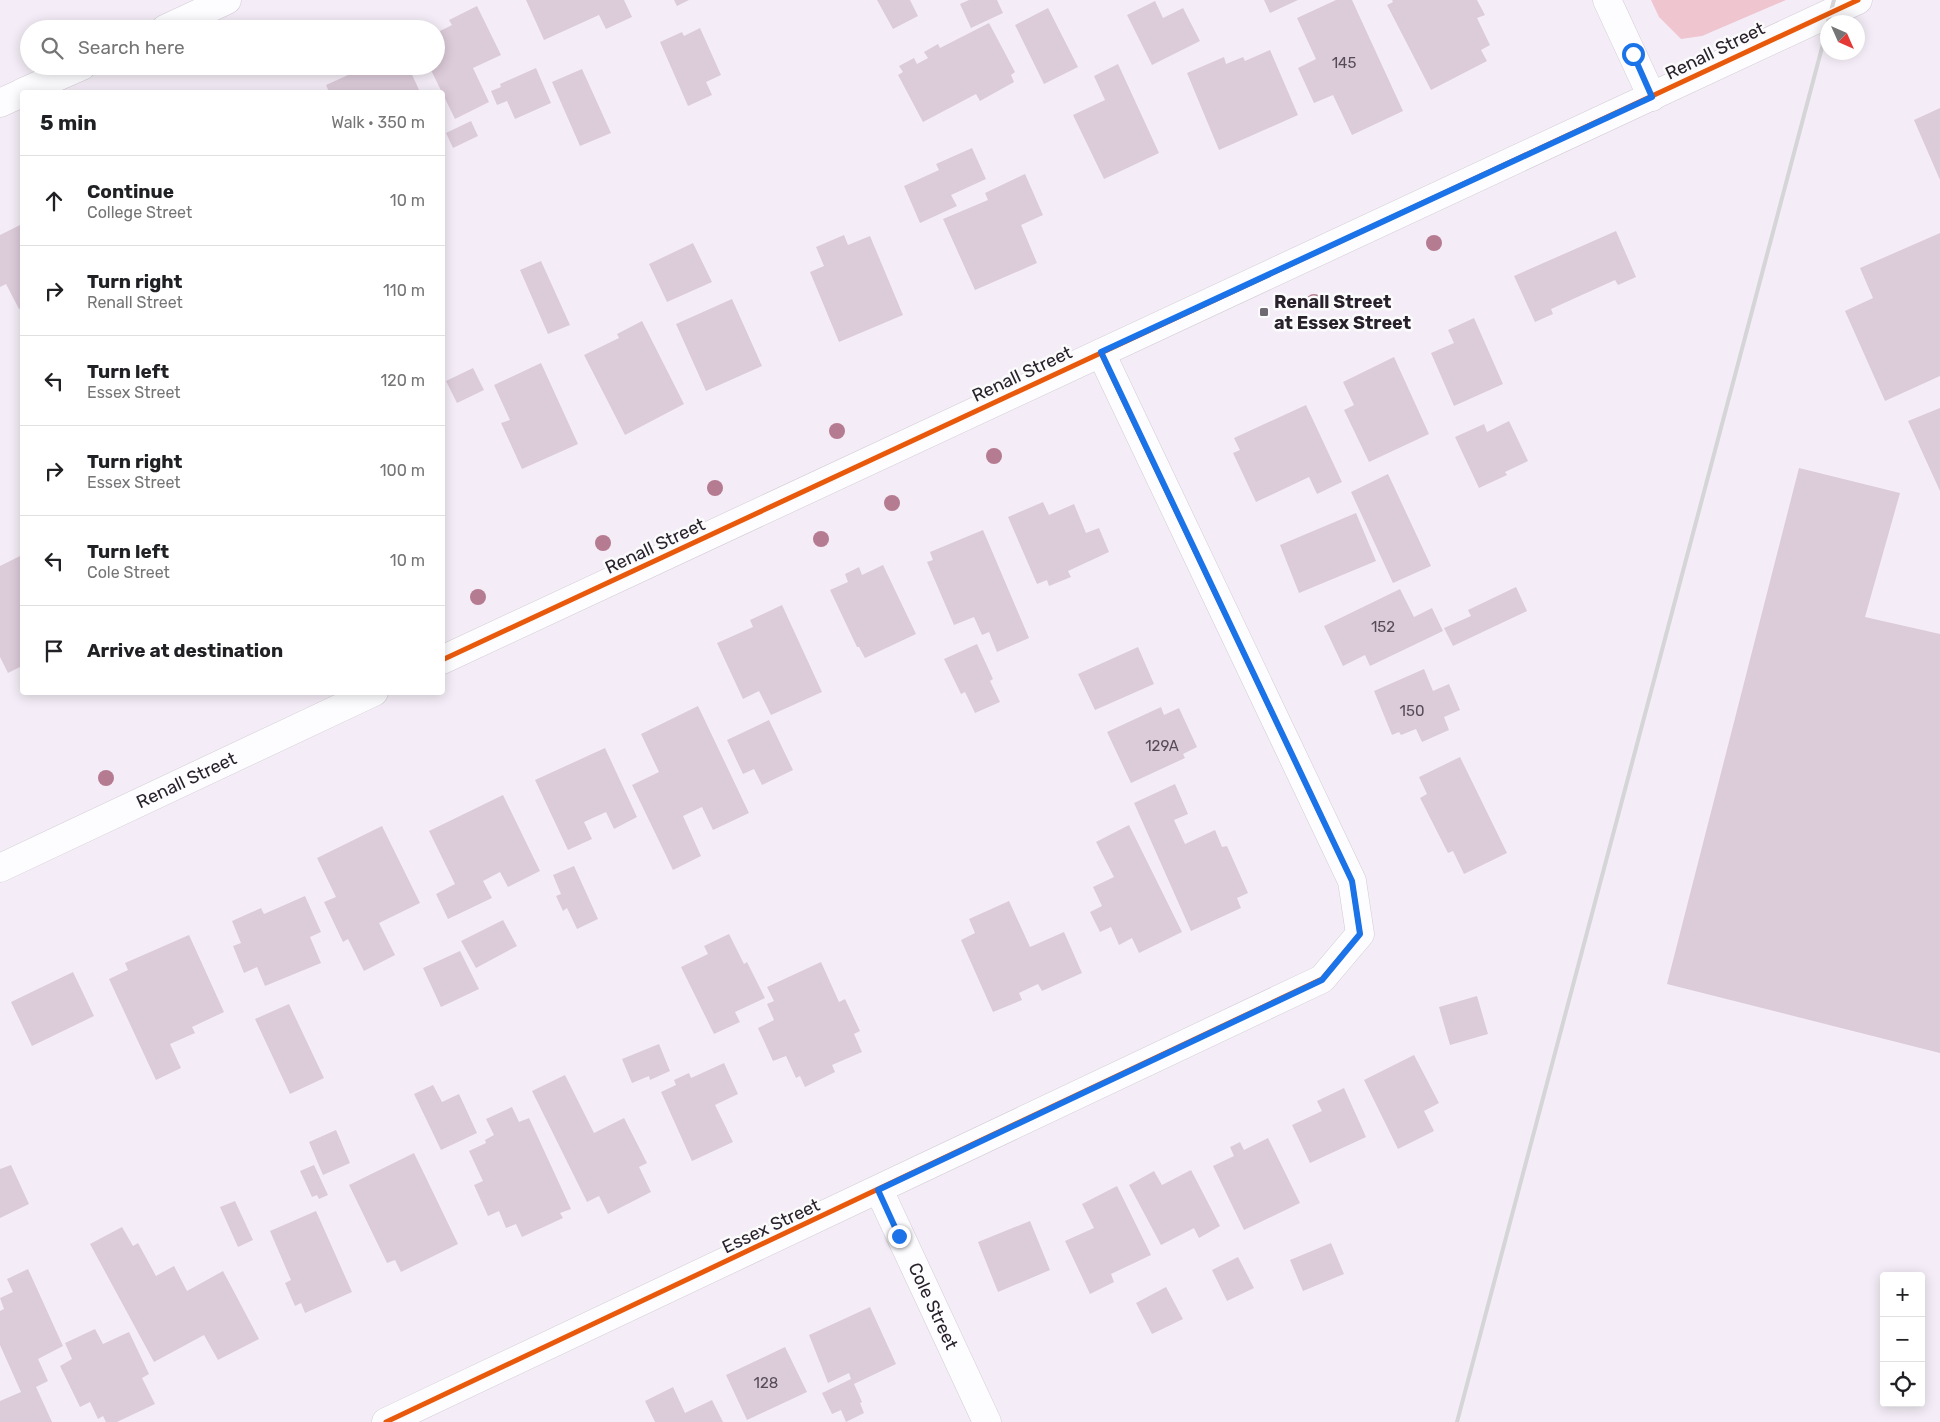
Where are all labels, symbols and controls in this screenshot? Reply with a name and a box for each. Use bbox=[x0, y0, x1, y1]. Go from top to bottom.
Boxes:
north arrow bbox=[1820, 15, 1865, 60]
street label: Renall Street bbox=[1662, 17, 1768, 85]
search box bbox=[20, 20, 445, 75]
icon: search bbox=[38, 34, 66, 62]
text: Search here bbox=[78, 36, 185, 59]
route start bbox=[1622, 43, 1645, 66]
house number: 145 bbox=[1332, 54, 1356, 72]
text: 5 min bbox=[40, 110, 97, 135]
text: Walk · 350 m bbox=[331, 113, 425, 132]
text: Continue bbox=[87, 180, 174, 203]
icon: ahead bbox=[40, 187, 68, 215]
text: 10 m bbox=[390, 191, 425, 210]
text: College Street bbox=[87, 203, 192, 222]
text: Turn right bbox=[87, 270, 182, 293]
icon: right bbox=[40, 277, 68, 305]
text: 110 m bbox=[383, 281, 425, 300]
place label: Renall Street at Essex Street bbox=[1274, 291, 1411, 334]
text: Renall Street bbox=[87, 293, 183, 312]
marker: Renall Street at Essex Street bbox=[1258, 306, 1270, 318]
street label: Renall Street bbox=[968, 341, 1076, 407]
text: Turn left bbox=[87, 360, 169, 383]
icon: left bbox=[40, 367, 68, 395]
text: 120 m bbox=[380, 371, 425, 390]
text: Essex Street bbox=[87, 383, 181, 402]
text: Turn right bbox=[87, 450, 182, 473]
icon: right bbox=[40, 457, 68, 485]
text: 100 m bbox=[380, 461, 425, 480]
text: Essex Street bbox=[87, 473, 181, 492]
street label: Renall Street bbox=[601, 513, 709, 579]
text: Turn left bbox=[87, 540, 169, 563]
icon: left bbox=[40, 547, 68, 575]
text: 10 m bbox=[390, 551, 425, 570]
text: Cole Street bbox=[87, 563, 170, 582]
house number: 152 bbox=[1371, 618, 1395, 636]
icon: arrive bbox=[40, 637, 68, 665]
text: Arrive at destination bbox=[87, 639, 283, 662]
house number: 150 bbox=[1400, 702, 1424, 720]
house number: 129A bbox=[1145, 737, 1179, 755]
street label: Renall Street bbox=[133, 747, 240, 813]
street label: Essex Street bbox=[719, 1194, 823, 1258]
route end bbox=[888, 1225, 911, 1248]
street label: Cole Street bbox=[903, 1259, 963, 1353]
map controls bbox=[1880, 1272, 1925, 1407]
button: + bbox=[1880, 1272, 1925, 1317]
button: − bbox=[1880, 1317, 1925, 1362]
button: locate bbox=[1880, 1362, 1925, 1407]
house number: 128 bbox=[754, 1374, 778, 1392]

